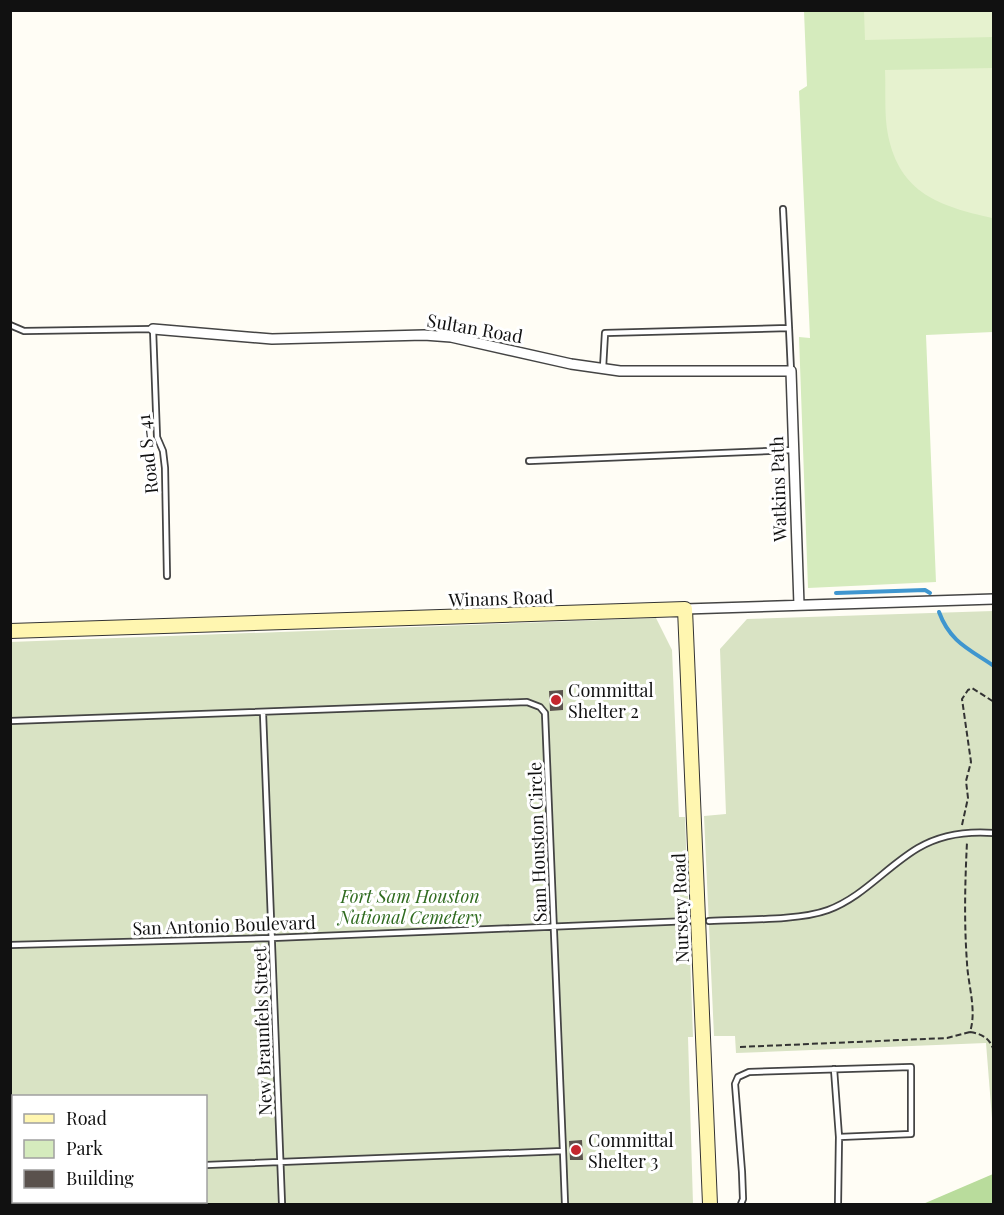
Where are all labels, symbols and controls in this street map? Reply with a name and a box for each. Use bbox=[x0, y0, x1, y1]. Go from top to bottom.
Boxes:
street label: Sultan Road bbox=[425, 308, 525, 348]
street label: Road S-41 bbox=[131, 413, 163, 495]
street label: Watkins Path bbox=[764, 435, 792, 543]
street label: Winans Road bbox=[447, 584, 554, 612]
place label: Committal Shelter 2 bbox=[568, 678, 654, 723]
marker: Committal Shelter 2 bbox=[549, 693, 563, 707]
street label: Sam Houston Circle bbox=[522, 761, 552, 923]
street label: Nursery Road bbox=[666, 852, 694, 963]
park label: Fort Sam Houston National Cemetery bbox=[336, 884, 482, 929]
street label: San Antonio Boulevard bbox=[132, 910, 317, 940]
street label: New Braunfels Street bbox=[247, 945, 277, 1116]
legend bbox=[12, 1095, 207, 1203]
text: Road bbox=[66, 1106, 107, 1130]
place label: Committal Shelter 3 bbox=[588, 1128, 674, 1173]
text: Park bbox=[66, 1136, 103, 1160]
marker: Committal Shelter 3 bbox=[569, 1143, 583, 1157]
text: Building bbox=[66, 1166, 134, 1190]

